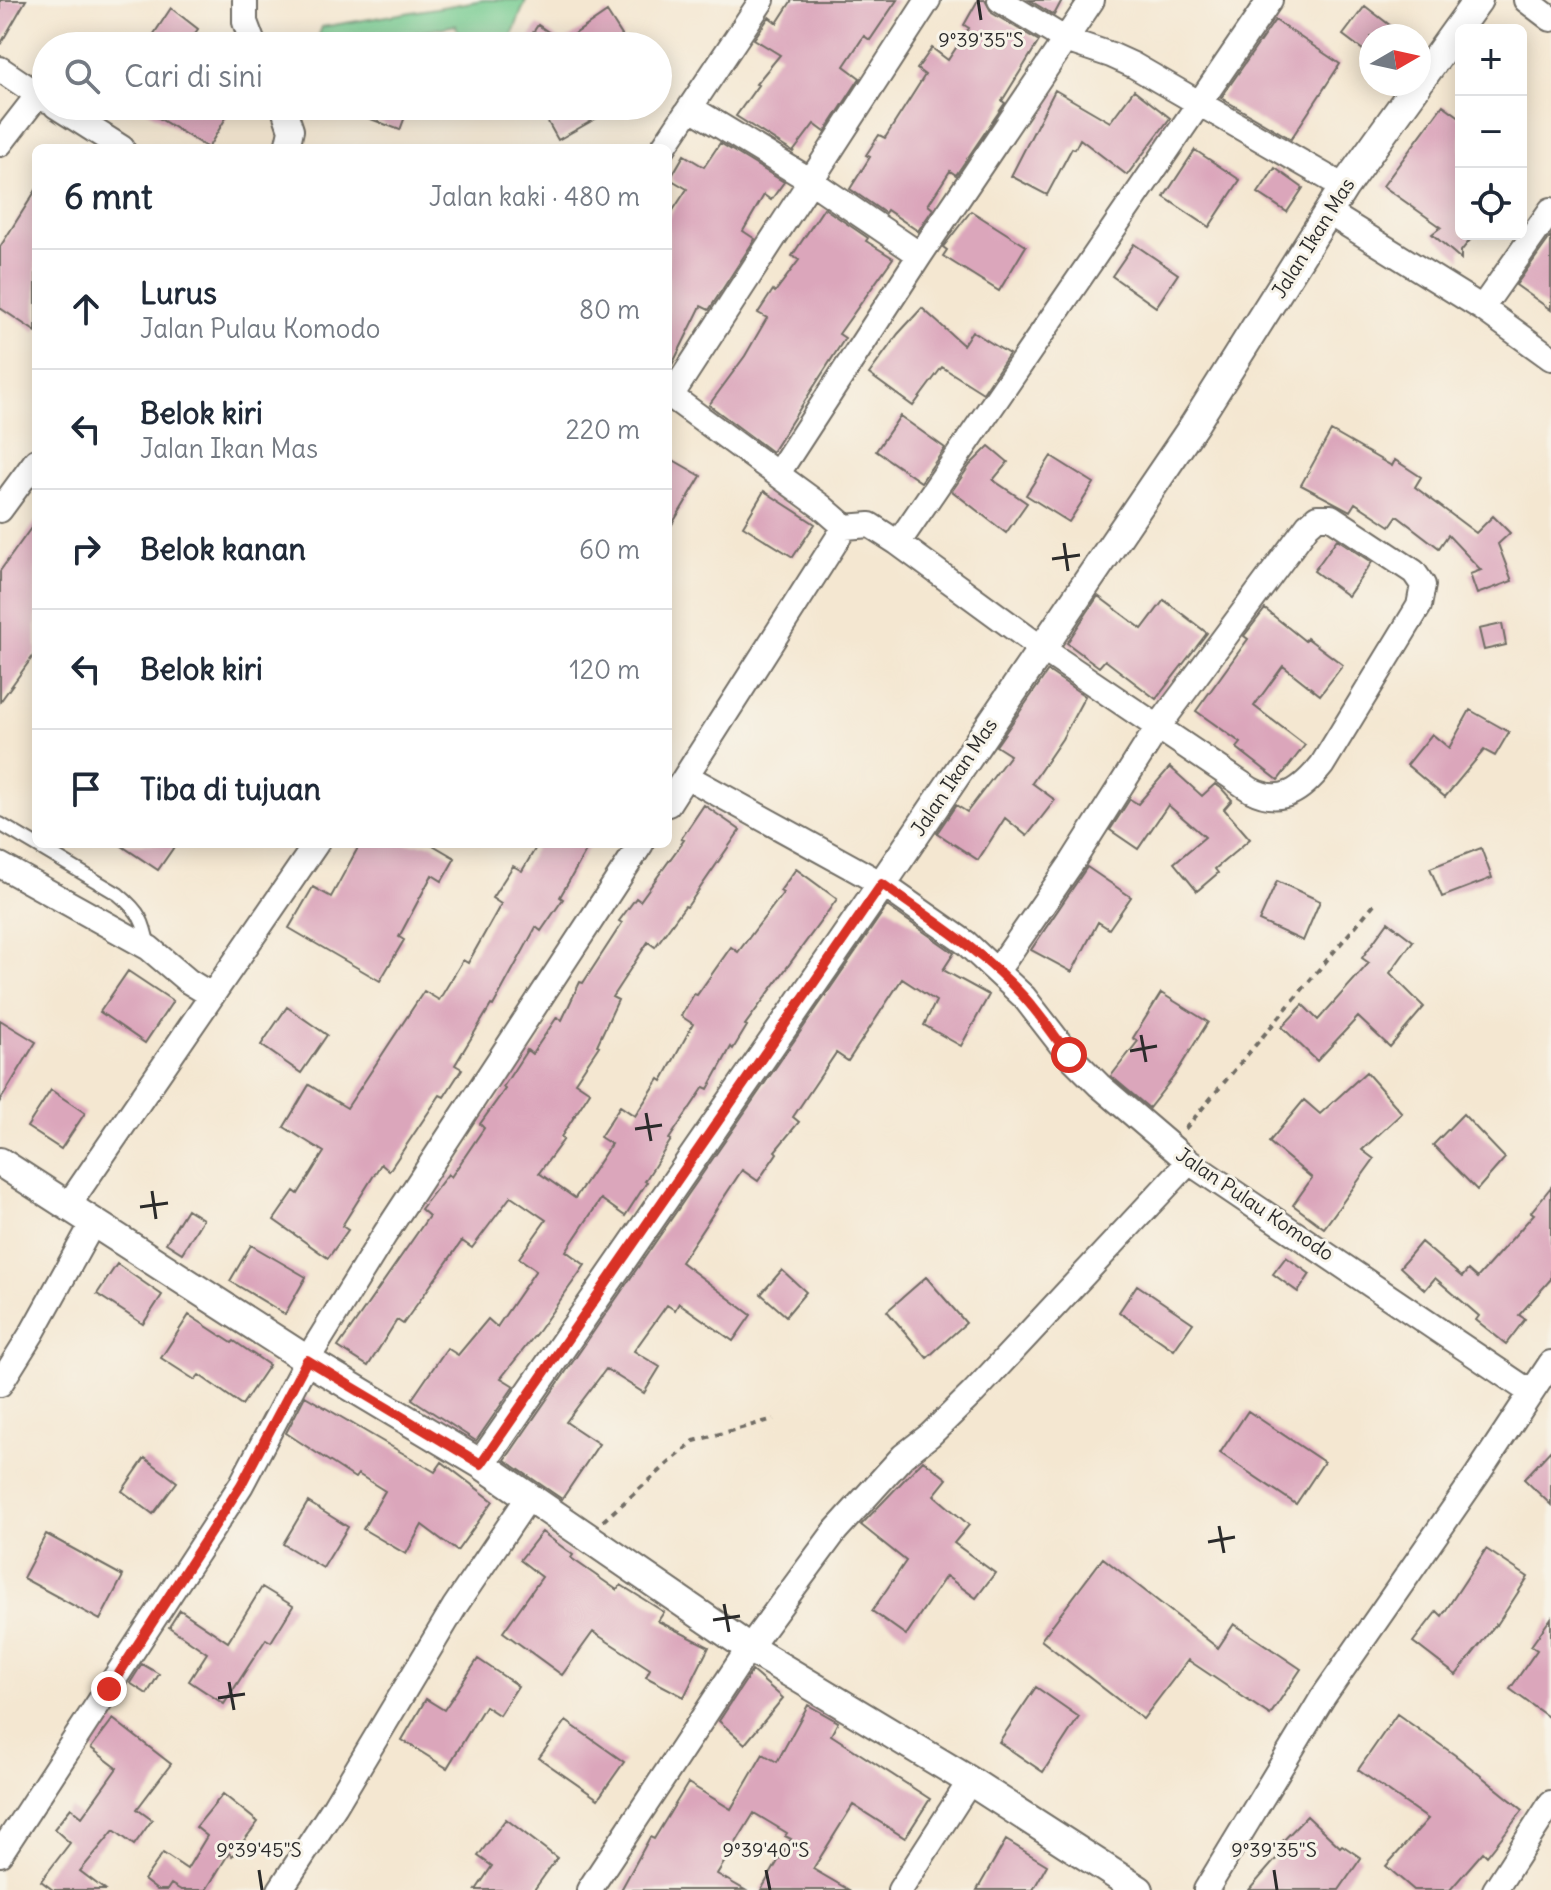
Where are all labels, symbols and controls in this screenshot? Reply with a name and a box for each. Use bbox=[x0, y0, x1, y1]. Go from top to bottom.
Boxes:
north arrow bbox=[1359, 24, 1431, 96]
map controls bbox=[1455, 24, 1527, 240]
button: + bbox=[1455, 24, 1527, 96]
text: 9°39'35"S bbox=[938, 27, 1024, 52]
search box bbox=[32, 32, 672, 120]
icon: search bbox=[60, 54, 104, 98]
text: Cari di sini bbox=[124, 57, 263, 95]
button: − bbox=[1455, 96, 1527, 168]
button: locate bbox=[1455, 168, 1527, 240]
street label: Jalan Ikan Mas bbox=[1266, 173, 1359, 302]
text: 6 mnt bbox=[64, 175, 152, 218]
text: Jalan kaki · 480 m bbox=[429, 180, 640, 213]
text: Lurus bbox=[140, 274, 217, 312]
icon: ahead bbox=[64, 287, 108, 331]
text: 80 m bbox=[579, 293, 640, 326]
text: Jalan Pulau Komodo bbox=[140, 312, 380, 345]
text: Belok kiri bbox=[140, 394, 263, 432]
icon: left bbox=[64, 407, 108, 451]
text: 220 m bbox=[565, 413, 640, 446]
text: Jalan Ikan Mas bbox=[140, 432, 318, 465]
icon: right bbox=[64, 527, 108, 571]
text: Belok kanan bbox=[140, 530, 306, 568]
text: 60 m bbox=[579, 533, 640, 566]
icon: left bbox=[64, 647, 108, 691]
text: Belok kiri bbox=[140, 650, 263, 688]
text: 120 m bbox=[569, 653, 640, 686]
street label: Jalan Ikan Mas bbox=[905, 713, 1002, 840]
icon: arrive bbox=[64, 767, 108, 811]
text: Tiba di tujuan bbox=[140, 770, 321, 808]
route start bbox=[1051, 1037, 1087, 1073]
street label: Jalan Pulau Komodo bbox=[1172, 1142, 1339, 1266]
route end bbox=[91, 1671, 127, 1707]
text: 9°39'45"S bbox=[216, 1837, 302, 1862]
text: 9°39'40"S bbox=[723, 1837, 809, 1862]
text: 9°39'35"S bbox=[1231, 1837, 1317, 1862]

